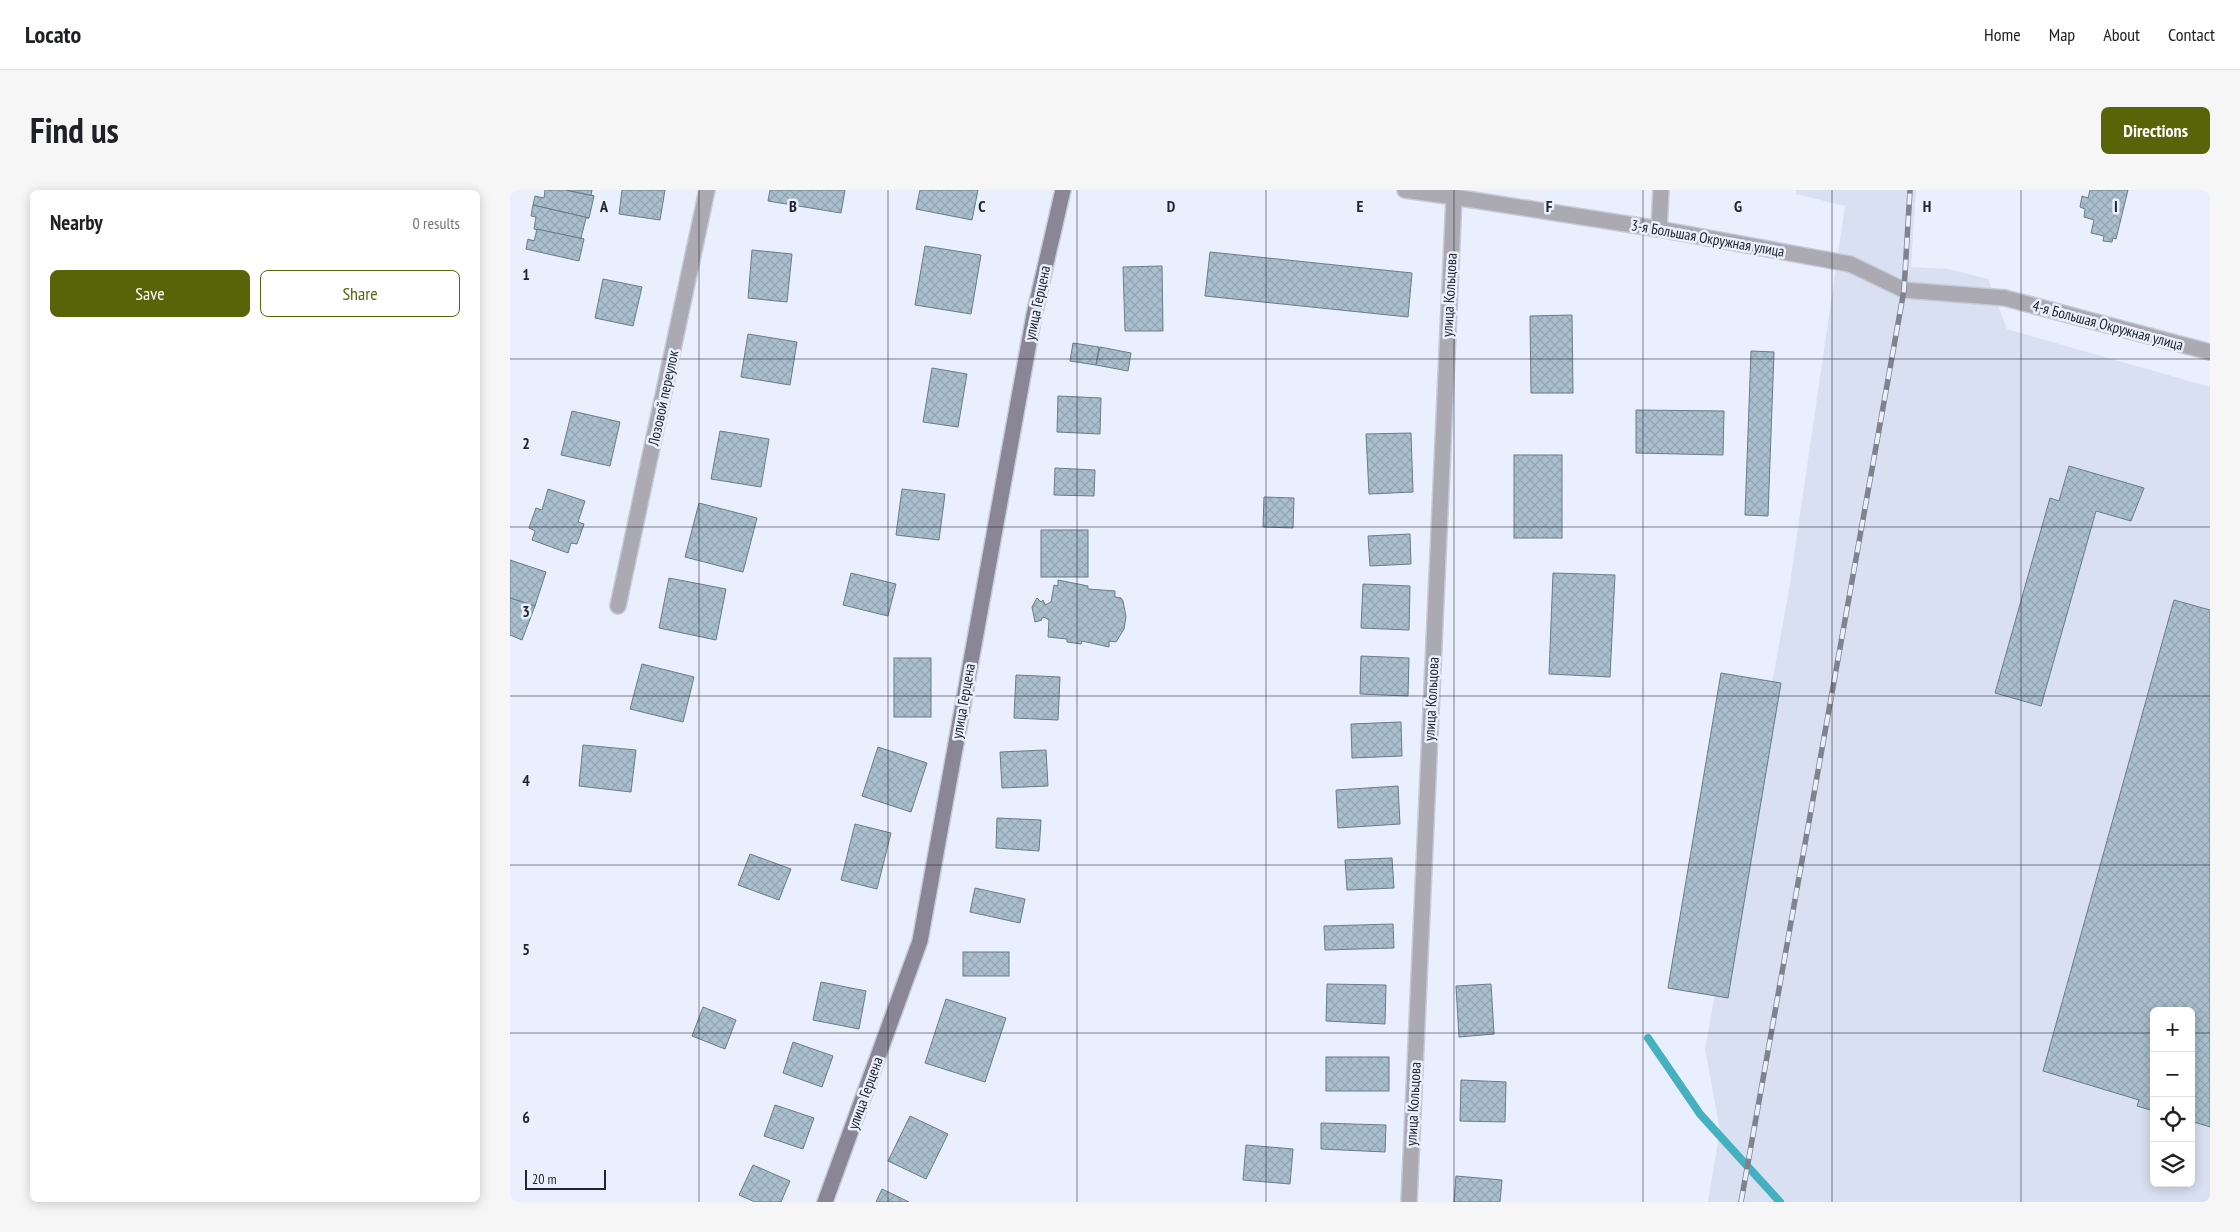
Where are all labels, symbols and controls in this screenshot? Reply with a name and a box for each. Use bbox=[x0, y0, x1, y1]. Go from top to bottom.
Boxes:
text: Locato bbox=[25, 19, 81, 50]
text: Home bbox=[1984, 23, 2021, 46]
text: Map bbox=[2049, 23, 2075, 46]
text: About bbox=[2103, 23, 2140, 46]
text: Contact bbox=[2168, 23, 2215, 46]
text: Find us bbox=[30, 107, 119, 153]
button: Directions bbox=[2101, 107, 2210, 154]
text: A bbox=[599, 196, 609, 216]
text: B bbox=[789, 196, 797, 216]
text: C bbox=[978, 196, 986, 216]
text: D bbox=[1167, 196, 1176, 216]
text: E bbox=[1357, 196, 1364, 216]
text: F bbox=[1546, 196, 1553, 216]
text: G bbox=[1734, 196, 1742, 216]
text: H bbox=[1923, 196, 1931, 216]
text: I bbox=[2114, 196, 2118, 216]
text: Nearby bbox=[50, 209, 103, 236]
text: 0 results bbox=[413, 213, 460, 233]
street label: 3-я Большая Окружная улица bbox=[1630, 215, 1786, 261]
street label: улица Кольцова bbox=[1437, 253, 1461, 337]
text: 1 bbox=[522, 264, 530, 284]
street label: улица Герцена bbox=[1020, 264, 1054, 342]
button: Save bbox=[50, 270, 250, 317]
button: Share bbox=[260, 270, 460, 317]
street label: 4-я Большая Окружная улица bbox=[2031, 296, 2185, 354]
street label: Лозовой переулок bbox=[643, 348, 682, 448]
text: 2 bbox=[522, 433, 530, 453]
text: 3 bbox=[522, 601, 530, 621]
street label: улица Кольцова bbox=[1419, 657, 1443, 741]
street label: улица Герцена bbox=[947, 662, 979, 740]
text: 4 bbox=[522, 770, 530, 790]
text: 5 bbox=[522, 939, 530, 959]
map controls bbox=[2150, 1007, 2195, 1187]
button: + bbox=[2150, 1007, 2195, 1052]
button: − bbox=[2150, 1052, 2195, 1097]
street label: улица Герцена bbox=[843, 1054, 887, 1132]
street label: улица Кольцова bbox=[1401, 1062, 1425, 1146]
button: locate bbox=[2150, 1097, 2195, 1142]
text: 6 bbox=[522, 1107, 530, 1127]
button: layers bbox=[2150, 1142, 2195, 1187]
scale bar bbox=[525, 1167, 606, 1190]
text: 20 m bbox=[532, 1170, 557, 1188]

